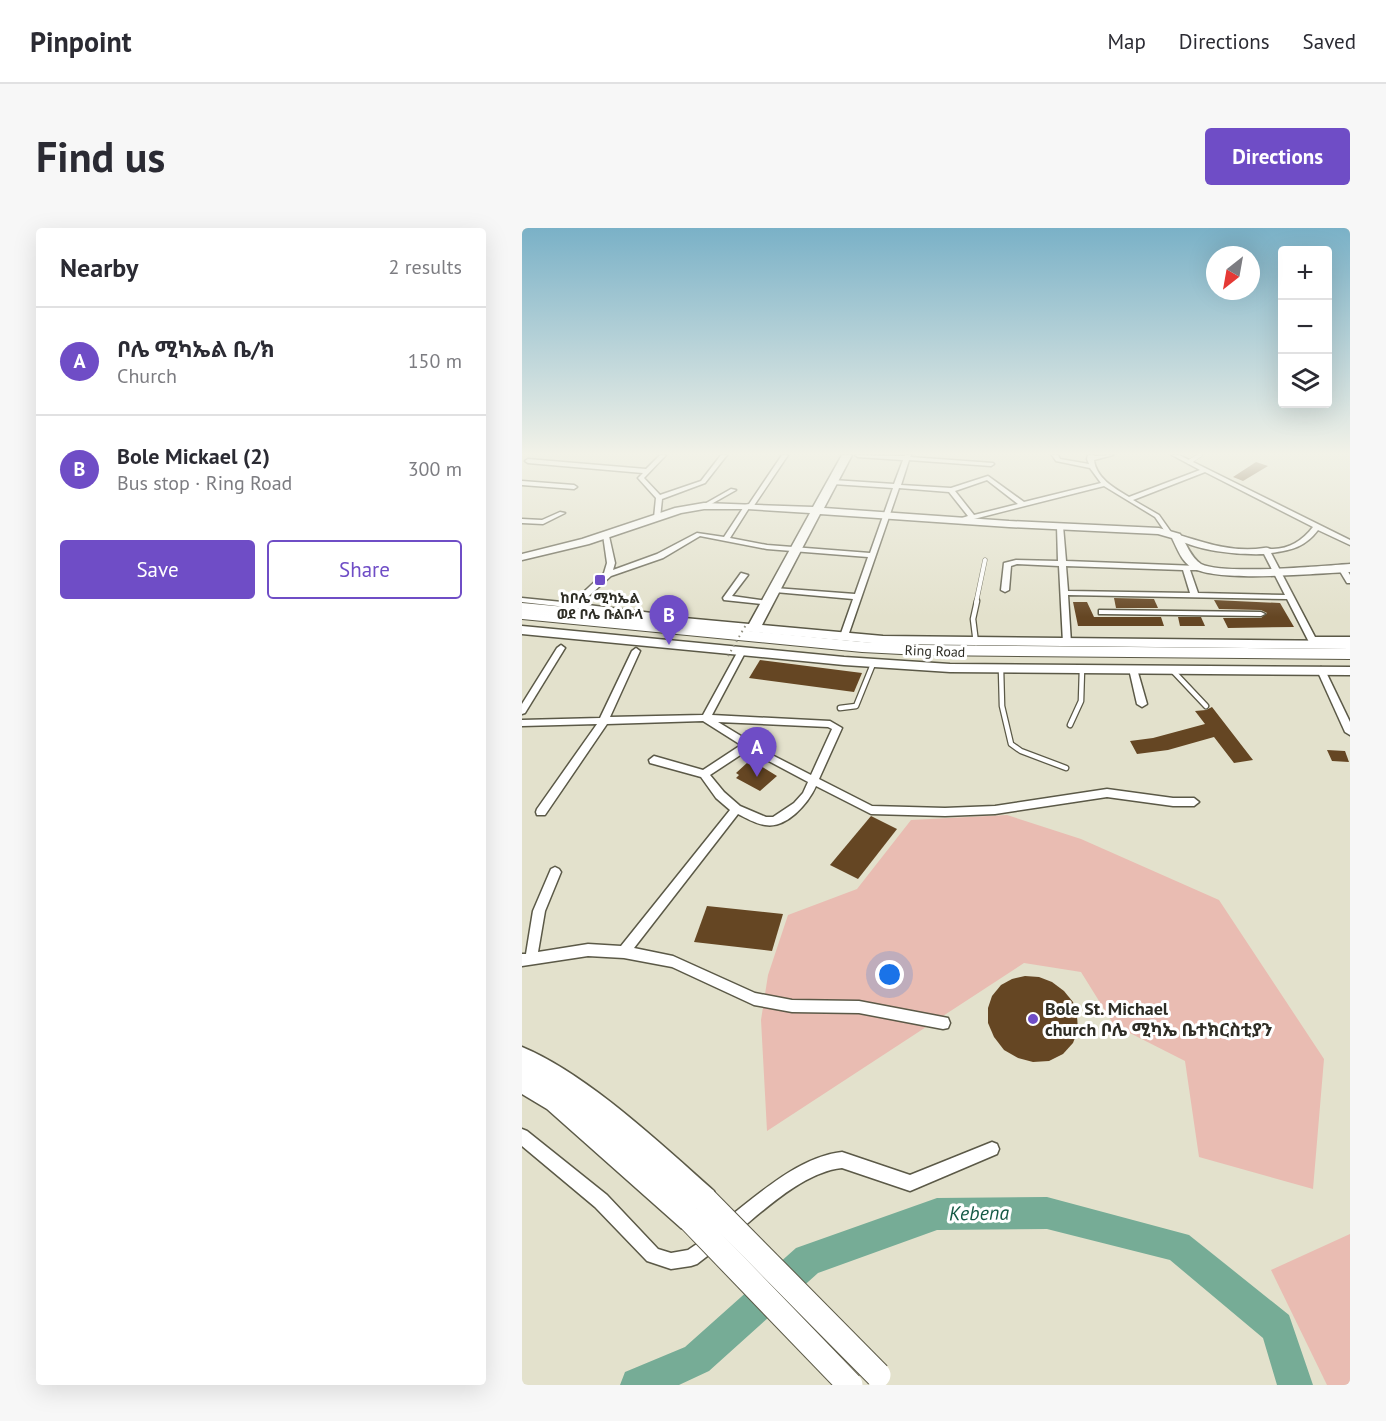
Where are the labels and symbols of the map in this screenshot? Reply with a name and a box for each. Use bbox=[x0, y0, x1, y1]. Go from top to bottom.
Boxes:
north arrow bbox=[1206, 246, 1260, 300]
marker: ከቦሌ ሚካኤል ወደ ቦሌ ቡልቡላ bbox=[593, 573, 607, 587]
place label: ከቦሌ ሚካኤል ወደ ቦሌ ቡልቡላ bbox=[557, 589, 643, 623]
pin: B bbox=[650, 596, 688, 645]
street label: Ring Road bbox=[904, 641, 966, 661]
pin: A bbox=[738, 728, 776, 777]
your location bbox=[875, 960, 904, 989]
place label: Bole St. Michael church ቦሌ ሚካኤ ቤተክርስቲያን bbox=[1045, 997, 1273, 1041]
marker: Bole St. Michael church ቦሌ ሚካኤ ቤተክርስቲያን bbox=[1026, 1012, 1040, 1026]
water label: Kebena bbox=[949, 1199, 1010, 1227]

